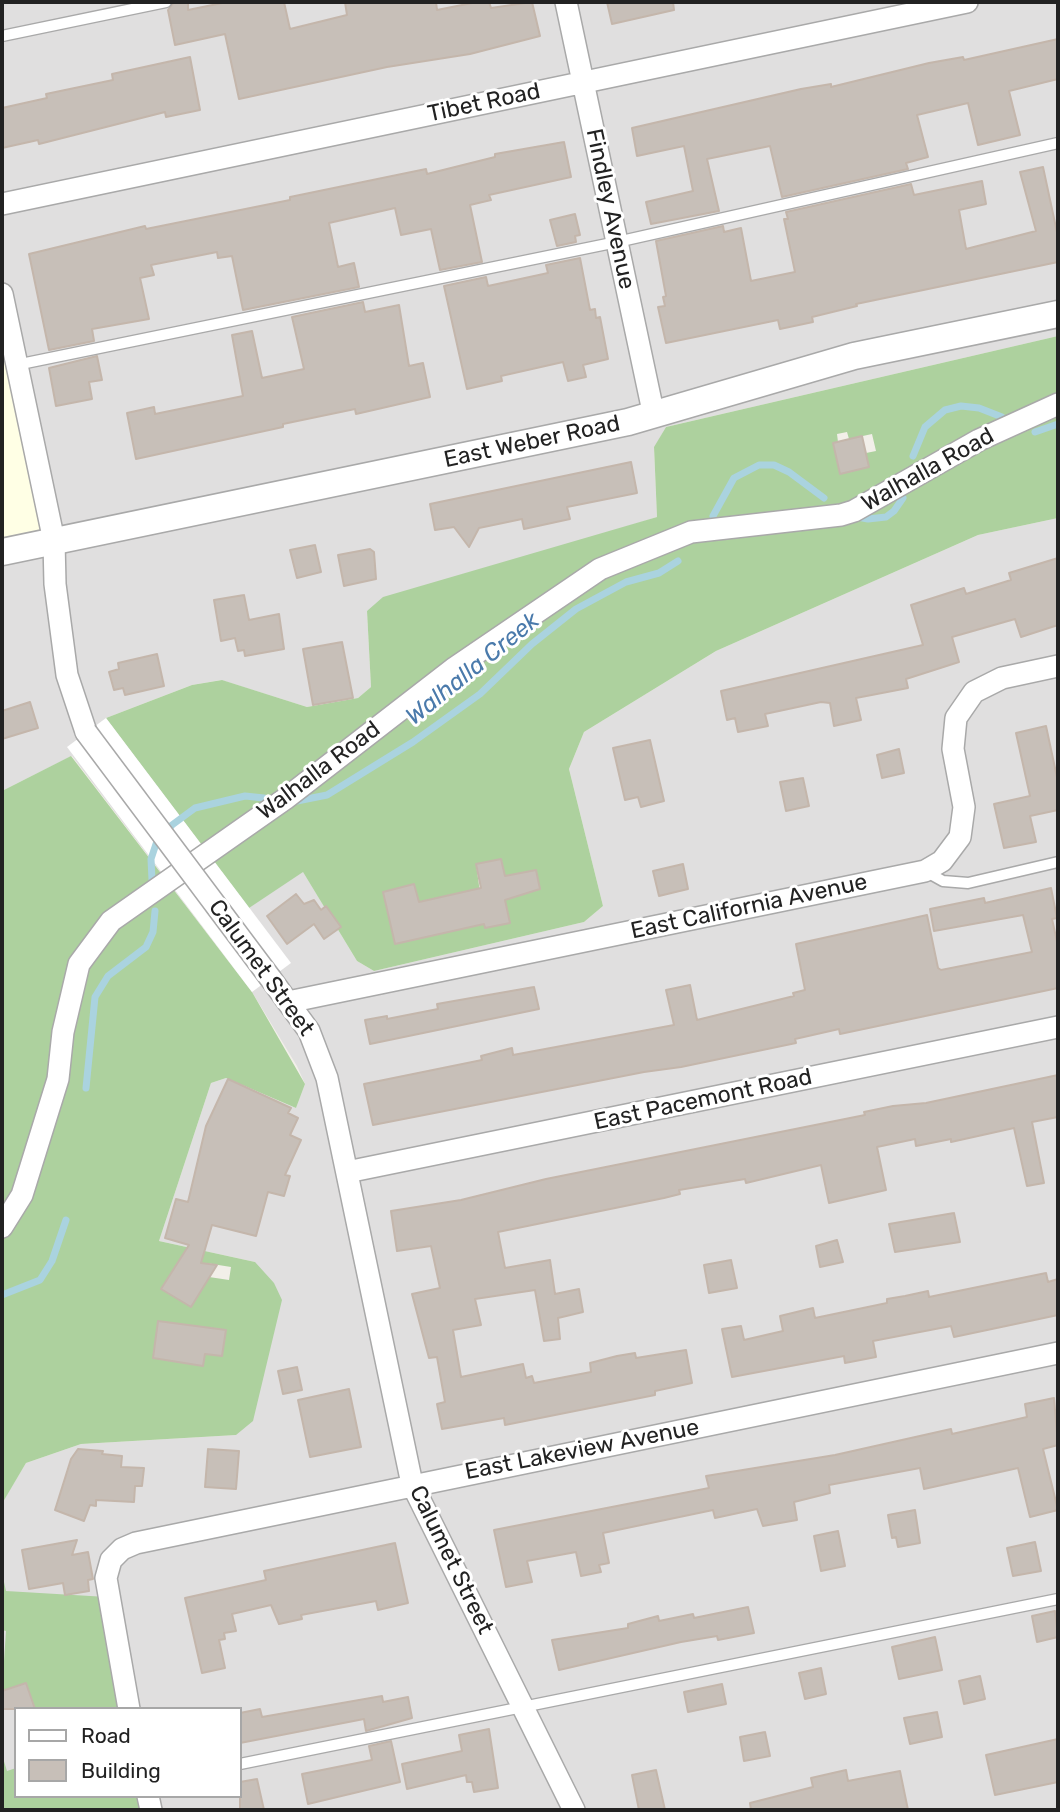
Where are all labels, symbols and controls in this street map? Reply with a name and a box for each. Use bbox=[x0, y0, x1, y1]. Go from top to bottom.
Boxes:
street label: Tibet Road bbox=[425, 78, 543, 128]
street label: Findley Avenue bbox=[580, 126, 640, 292]
street label: East Weber Road bbox=[441, 410, 623, 474]
street label: Walhalla Road bbox=[857, 422, 999, 518]
water label: Walhalla Creek bbox=[400, 606, 546, 732]
street label: Walhalla Road bbox=[252, 716, 386, 826]
street label: East California Avenue bbox=[628, 868, 870, 946]
street label: Calumet Street bbox=[202, 894, 320, 1042]
street label: East Pacemont Road bbox=[591, 1063, 815, 1137]
street label: East Lakeview Avenue bbox=[463, 1414, 701, 1486]
street label: Calumet Street bbox=[403, 1481, 499, 1639]
legend bbox=[14, 1707, 242, 1798]
text: Road bbox=[81, 1723, 131, 1748]
text: Building bbox=[81, 1758, 161, 1783]

